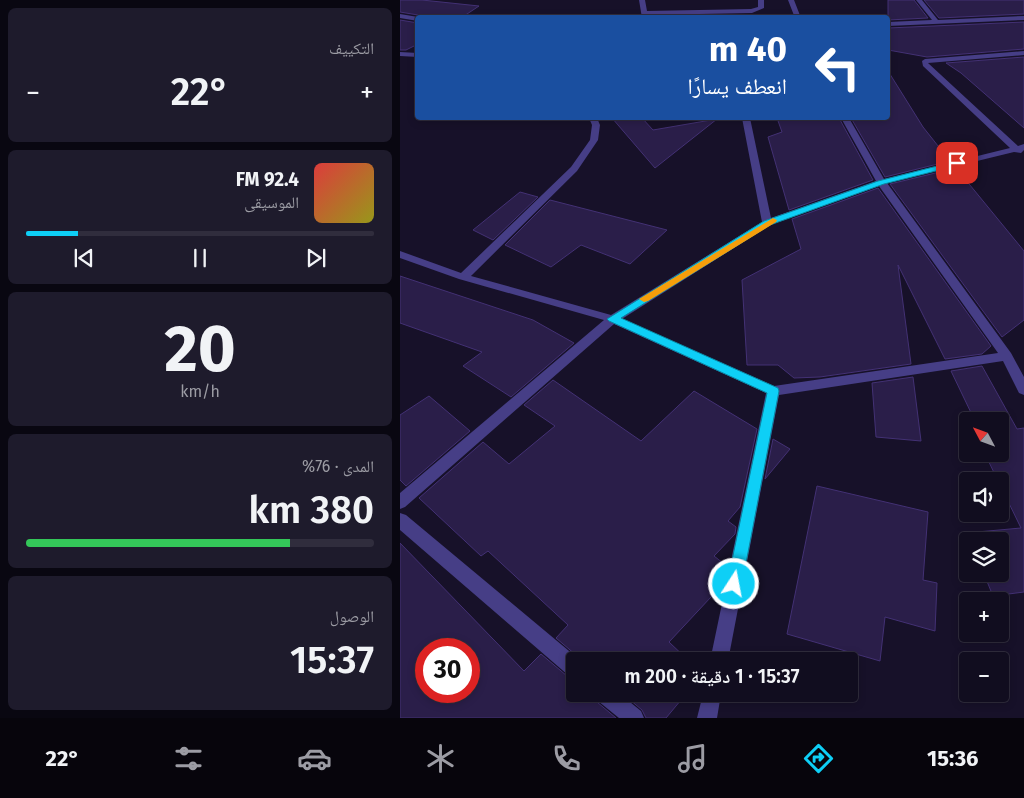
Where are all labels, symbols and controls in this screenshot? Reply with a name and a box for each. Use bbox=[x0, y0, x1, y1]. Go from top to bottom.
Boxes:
text: 40 m bbox=[709, 28, 787, 70]
icon: left bbox=[805, 35, 870, 100]
text: التكييف bbox=[329, 39, 374, 58]
text: 22° bbox=[171, 69, 229, 115]
text: انعطف يسارًا bbox=[688, 73, 787, 100]
text: − bbox=[26, 76, 40, 109]
text: + bbox=[360, 76, 374, 109]
pin bbox=[936, 142, 978, 184]
icon: arrive bbox=[943, 149, 971, 177]
text: 92.4 FM bbox=[236, 168, 299, 191]
text: الموسيقى bbox=[244, 193, 299, 212]
icon: previous bbox=[70, 244, 98, 272]
icon: pause bbox=[186, 244, 214, 272]
icon: next bbox=[302, 244, 330, 272]
text: 20 bbox=[164, 310, 236, 388]
text: km/h bbox=[180, 382, 220, 401]
north arrow bbox=[959, 412, 1009, 462]
map controls bbox=[959, 412, 1009, 702]
text: المدى · 76% bbox=[302, 457, 374, 476]
button: sound bbox=[959, 472, 1009, 522]
text: 380 km bbox=[249, 487, 374, 533]
button: layers bbox=[959, 532, 1009, 582]
position arrow bbox=[707, 557, 759, 609]
button: + bbox=[959, 592, 1009, 642]
text: الوصول bbox=[330, 607, 374, 626]
text: 15:37 bbox=[290, 637, 374, 683]
speed limit sign: 30 bbox=[415, 638, 480, 703]
button: − bbox=[959, 652, 1009, 702]
text: 15:37 · 1 دقيقة · 200 m bbox=[625, 665, 799, 688]
icon: filters bbox=[171, 741, 206, 776]
icon: car bbox=[297, 741, 332, 776]
icon: climate bbox=[423, 741, 458, 776]
icon: phone bbox=[549, 741, 584, 776]
icon: music bbox=[675, 741, 710, 776]
icon: directions bbox=[801, 741, 836, 776]
text: 22° bbox=[46, 745, 80, 772]
text: 15:36 bbox=[927, 745, 978, 772]

